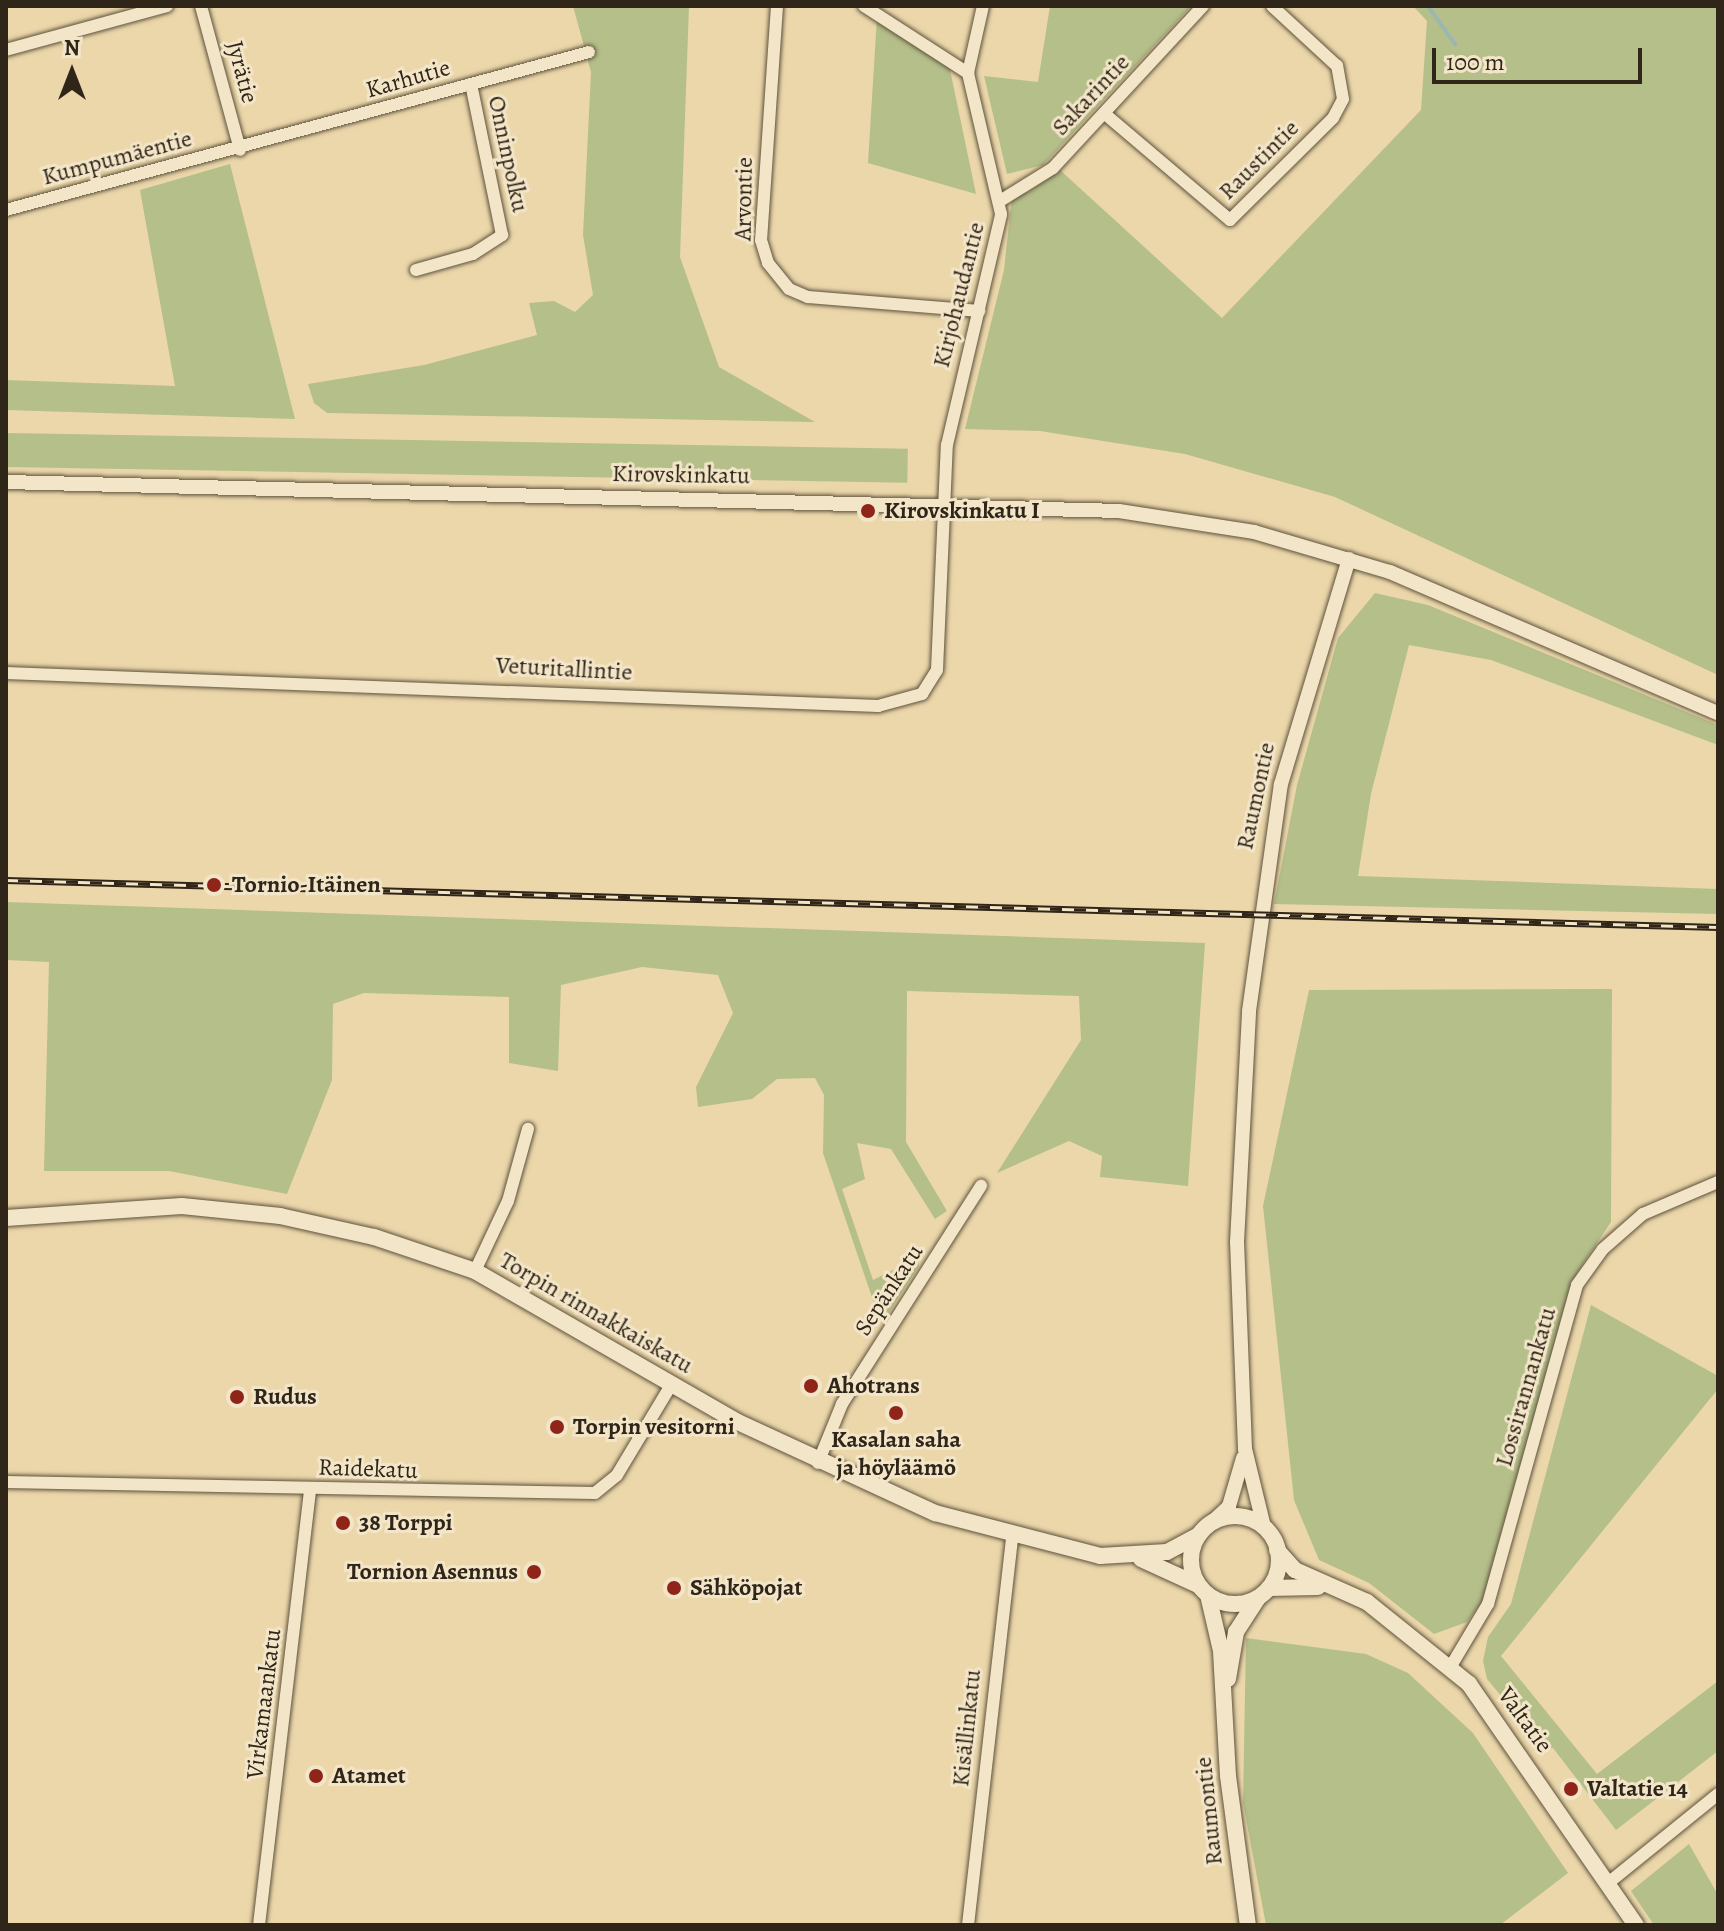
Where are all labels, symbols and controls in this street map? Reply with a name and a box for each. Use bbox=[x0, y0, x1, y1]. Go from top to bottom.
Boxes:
north arrow bbox=[32, 32, 112, 112]
scale bar bbox=[1436, 32, 1646, 82]
text: N bbox=[64, 33, 80, 63]
street label: Jyrätie bbox=[220, 38, 264, 106]
text: 100 m bbox=[1446, 46, 1505, 78]
street label: Sakarintie bbox=[1046, 48, 1136, 142]
street label: Karhutie bbox=[362, 53, 454, 105]
street label: Onninpolku bbox=[482, 93, 534, 215]
street label: Raustintie bbox=[1213, 114, 1305, 206]
street label: Kumpumäentie bbox=[39, 124, 195, 192]
street label: Arvontie bbox=[729, 157, 759, 241]
street label: Kirjohaudantie bbox=[927, 219, 991, 371]
street label: Kirovskinkatu bbox=[612, 459, 750, 491]
place label: Kirovskinkatu I bbox=[884, 497, 1040, 525]
marker: Kirovskinkatu I bbox=[859, 502, 877, 520]
street label: Veturitallintie bbox=[495, 651, 633, 687]
street label: Raumontie bbox=[1231, 740, 1281, 852]
place label: Tornio-Itäinen bbox=[232, 871, 381, 899]
marker: Tornio-Itäinen bbox=[203, 874, 225, 896]
street label: Sepänkatu bbox=[849, 1239, 929, 1341]
street label: Torpin rinnakkaiskatu bbox=[494, 1246, 698, 1380]
street label: Lossirannankatu bbox=[1489, 1304, 1563, 1470]
place label: Ahotrans bbox=[827, 1372, 920, 1400]
marker: Ahotrans bbox=[802, 1377, 820, 1395]
place label: Rudus bbox=[253, 1383, 317, 1411]
marker: Rudus bbox=[228, 1388, 246, 1406]
marker: Kasalan saha ja höyläämö bbox=[887, 1404, 905, 1422]
place label: Torpin vesitorni bbox=[573, 1413, 735, 1441]
marker: Torpin vesitorni bbox=[548, 1418, 566, 1436]
place label: Kasalan saha ja höyläämö bbox=[831, 1426, 961, 1482]
street label: Raidekatu bbox=[318, 1453, 418, 1485]
place label: 38 Torppi bbox=[359, 1509, 453, 1537]
marker: 38 Torppi bbox=[334, 1514, 352, 1532]
place label: Tornion Asennus bbox=[347, 1558, 518, 1586]
marker: Tornion Asennus bbox=[525, 1563, 543, 1581]
place label: Sähköpojat bbox=[690, 1574, 803, 1602]
marker: Sähköpojat bbox=[665, 1579, 683, 1597]
street label: Virkamaankatu bbox=[240, 1627, 288, 1781]
street label: Kisällinkatu bbox=[947, 1668, 987, 1788]
street label: Valtatie bbox=[1492, 1681, 1558, 1759]
street label: Raumontie bbox=[1189, 1755, 1229, 1867]
place label: Atamet bbox=[332, 1762, 406, 1790]
marker: Atamet bbox=[307, 1767, 325, 1785]
place label: Valtatie 14 bbox=[1587, 1775, 1688, 1803]
marker: Valtatie 14 bbox=[1562, 1780, 1580, 1798]

